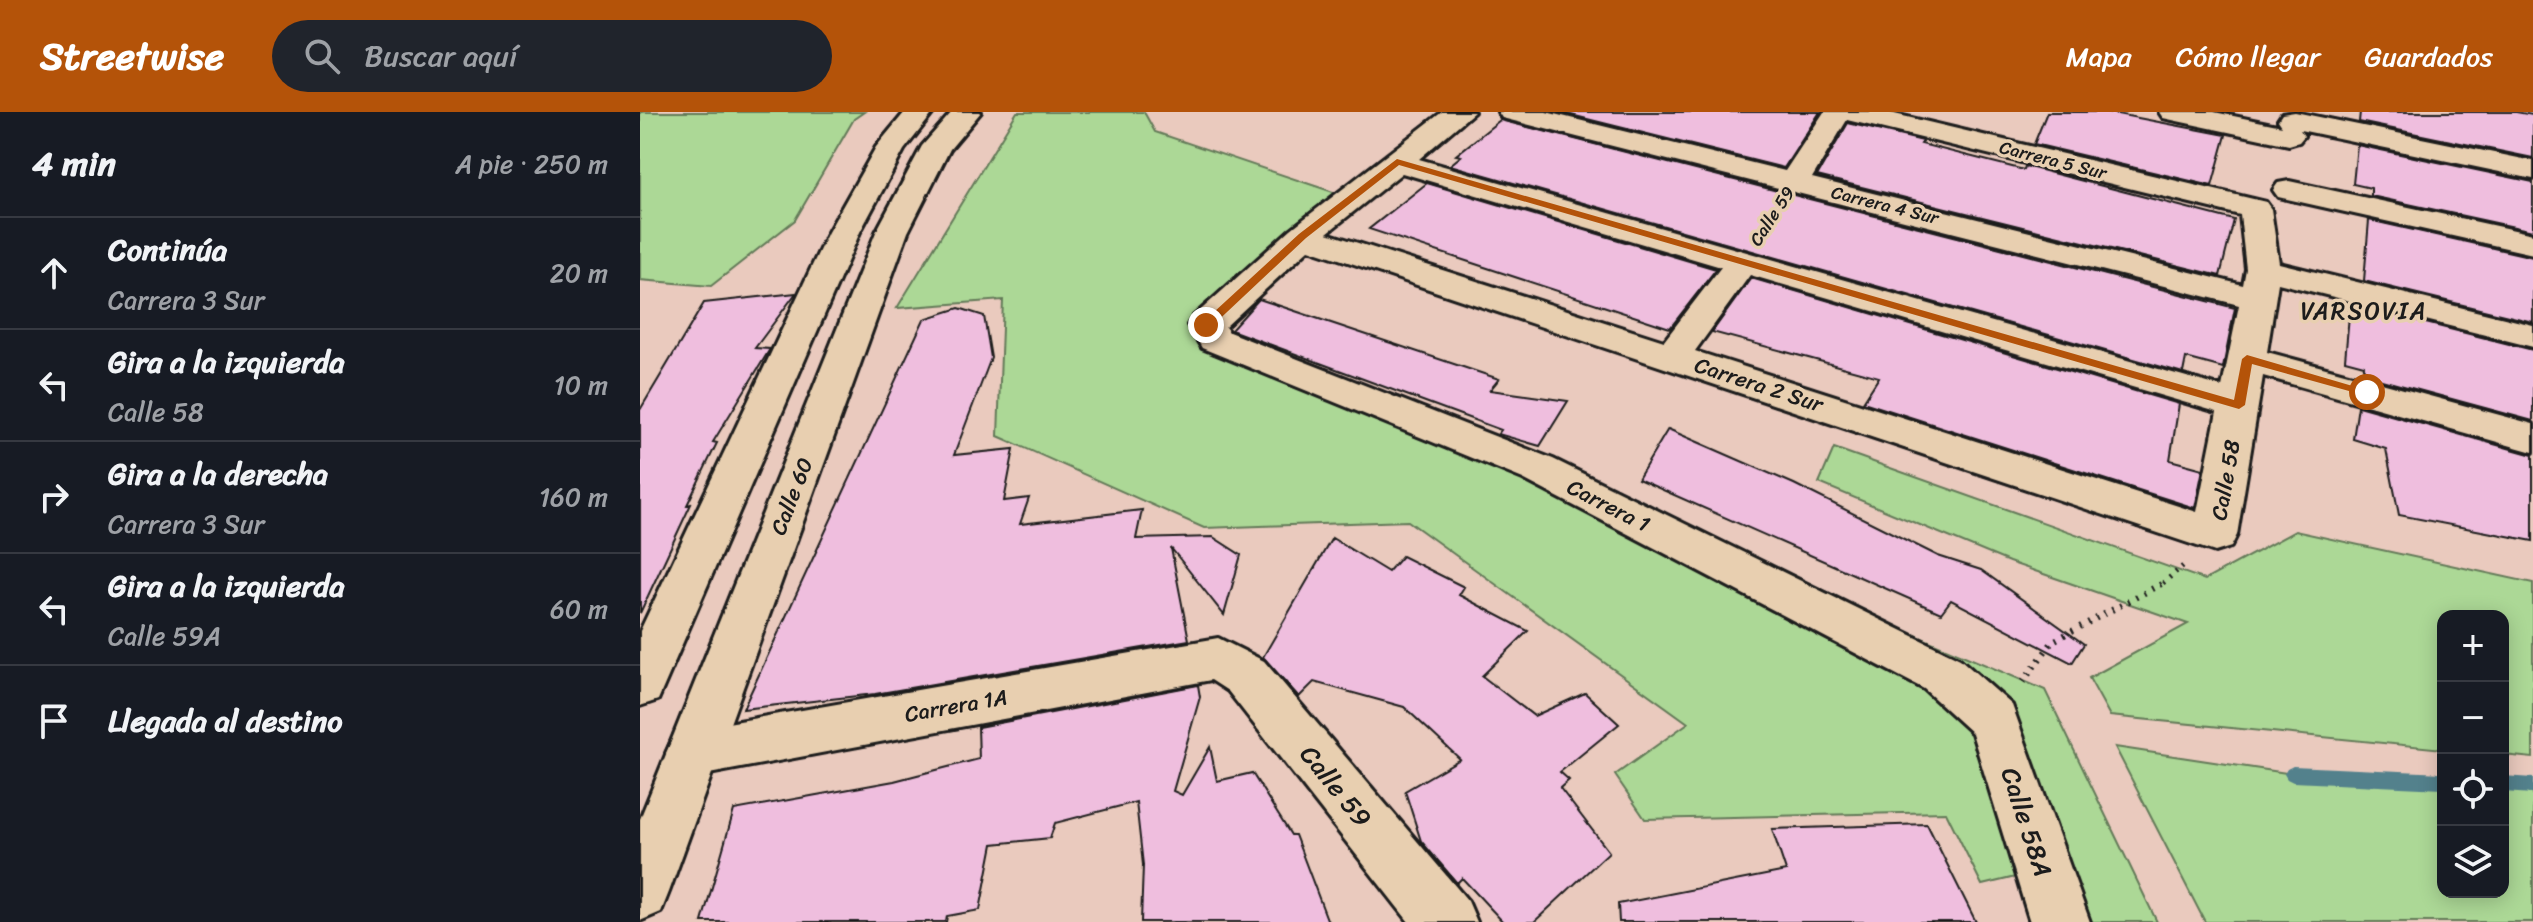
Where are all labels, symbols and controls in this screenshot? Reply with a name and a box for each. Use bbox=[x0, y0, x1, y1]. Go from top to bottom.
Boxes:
search box bbox=[272, 20, 832, 92]
text: Streetwise bbox=[40, 23, 224, 90]
text: Buscar aquí bbox=[364, 29, 517, 83]
text: Mapa bbox=[2066, 32, 2132, 81]
text: Cómo llegar bbox=[2176, 32, 2320, 81]
text: Guardados bbox=[2364, 32, 2493, 81]
icon: search bbox=[300, 34, 344, 78]
street label: Carrera 5 Sur bbox=[1996, 131, 2112, 189]
text: 4 min bbox=[32, 134, 116, 194]
text: A pie · 250 m bbox=[455, 141, 608, 187]
street label: Carrera 4 Sur bbox=[1828, 176, 1944, 234]
street label: Calle 59 bbox=[1740, 179, 1804, 253]
text: Continúa bbox=[108, 223, 227, 277]
text: 20 m bbox=[550, 250, 608, 296]
icon: ahead bbox=[32, 251, 76, 295]
text: Carrera 3 Sur bbox=[108, 277, 264, 323]
district label: VARSOVIA bbox=[2300, 290, 2428, 332]
route end bbox=[1188, 307, 1224, 343]
text: Gira a la izquierda bbox=[108, 335, 345, 389]
street label: Carrera 2 Sur bbox=[1690, 345, 1830, 424]
text: 10 m bbox=[554, 362, 608, 408]
icon: left bbox=[32, 363, 76, 407]
route start bbox=[2349, 374, 2385, 410]
text: Calle 58 bbox=[108, 389, 204, 435]
street label: Calle 58 bbox=[2199, 437, 2252, 523]
text: Gira a la derecha bbox=[108, 447, 328, 501]
street label: Calle 60 bbox=[759, 451, 824, 541]
street label: Carrera 1 bbox=[1560, 468, 1657, 543]
text: 160 m bbox=[539, 474, 608, 520]
icon: right bbox=[32, 475, 76, 519]
text: Carrera 3 Sur bbox=[108, 501, 264, 547]
text: Gira a la izquierda bbox=[108, 559, 345, 613]
text: 60 m bbox=[550, 586, 608, 632]
icon: left bbox=[32, 587, 76, 631]
map controls bbox=[2437, 610, 2509, 898]
button: + bbox=[2437, 610, 2509, 682]
text: Calle 59A bbox=[108, 613, 221, 659]
street label: Carrera 1A bbox=[902, 677, 1011, 734]
button: − bbox=[2437, 682, 2509, 754]
text: Llegada al destino bbox=[108, 694, 342, 748]
icon: arrive bbox=[32, 699, 76, 743]
street label: Calle 59 bbox=[1288, 734, 1384, 838]
button: locate bbox=[2437, 754, 2509, 826]
street label: Calle 58A bbox=[1988, 761, 2066, 883]
button: layers bbox=[2437, 826, 2509, 898]

